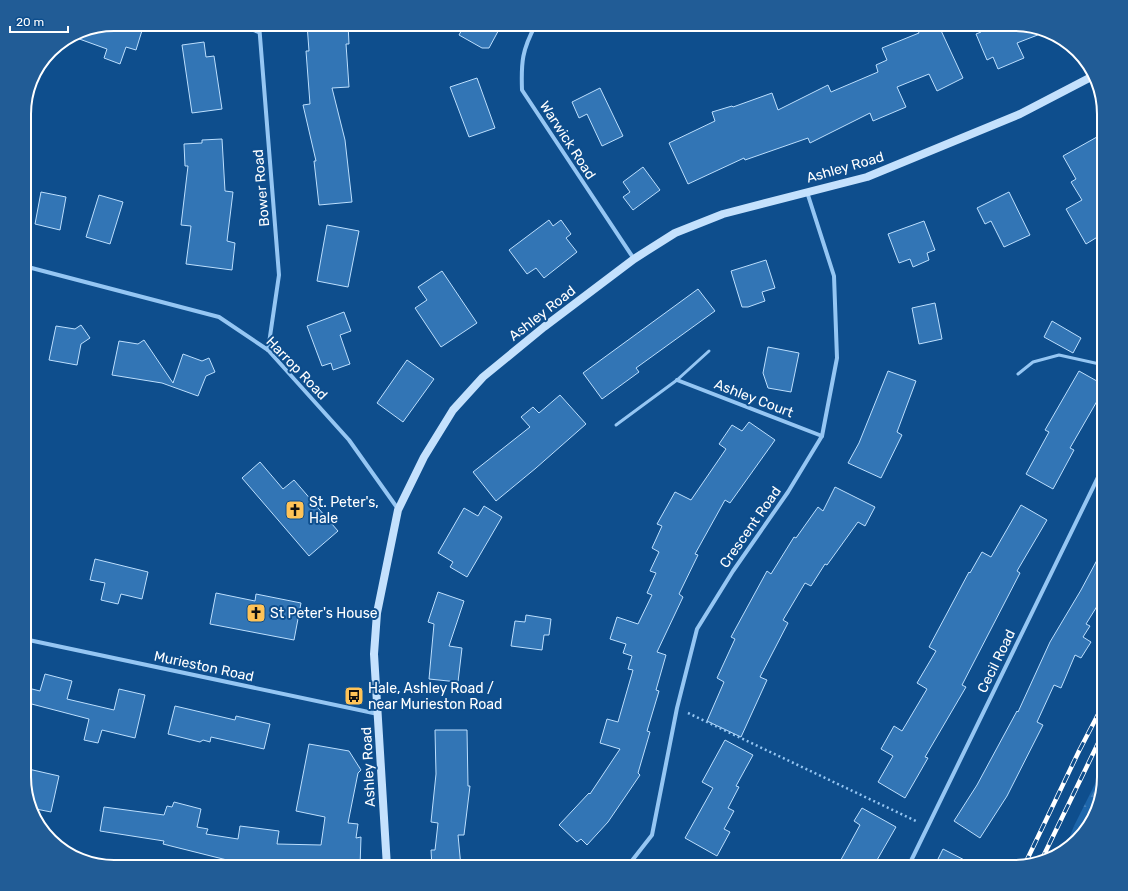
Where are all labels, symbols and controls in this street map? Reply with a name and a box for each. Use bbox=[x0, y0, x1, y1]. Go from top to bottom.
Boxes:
scale bar bbox=[10, 8, 68, 34]
text: 20 m bbox=[16, 15, 44, 29]
street label: Warwick Road bbox=[536, 98, 599, 183]
street label: Ashley Road bbox=[804, 148, 886, 187]
street label: Bower Road bbox=[250, 149, 273, 227]
street label: Ashley Road bbox=[506, 282, 579, 345]
street label: Harrop Road bbox=[262, 333, 331, 403]
street label: Ashley Court bbox=[712, 376, 796, 422]
street label: Crescent Road bbox=[716, 483, 785, 571]
place label: St. Peter's, Hale bbox=[309, 494, 379, 527]
church icon: St. Peter's, Hale bbox=[284, 499, 306, 521]
church icon: St Peter's House bbox=[245, 602, 267, 624]
place label: St Peter's House bbox=[270, 605, 378, 622]
street label: Cecil Road bbox=[974, 627, 1019, 696]
street label: Murieston Road bbox=[152, 648, 255, 685]
place label: Hale, Ashley Road / near Murieston Road bbox=[368, 680, 502, 713]
bus stop icon: Hale, Ashley Road / near Murieston Road bbox=[343, 685, 365, 707]
street label: Ashley Road bbox=[358, 727, 379, 807]

